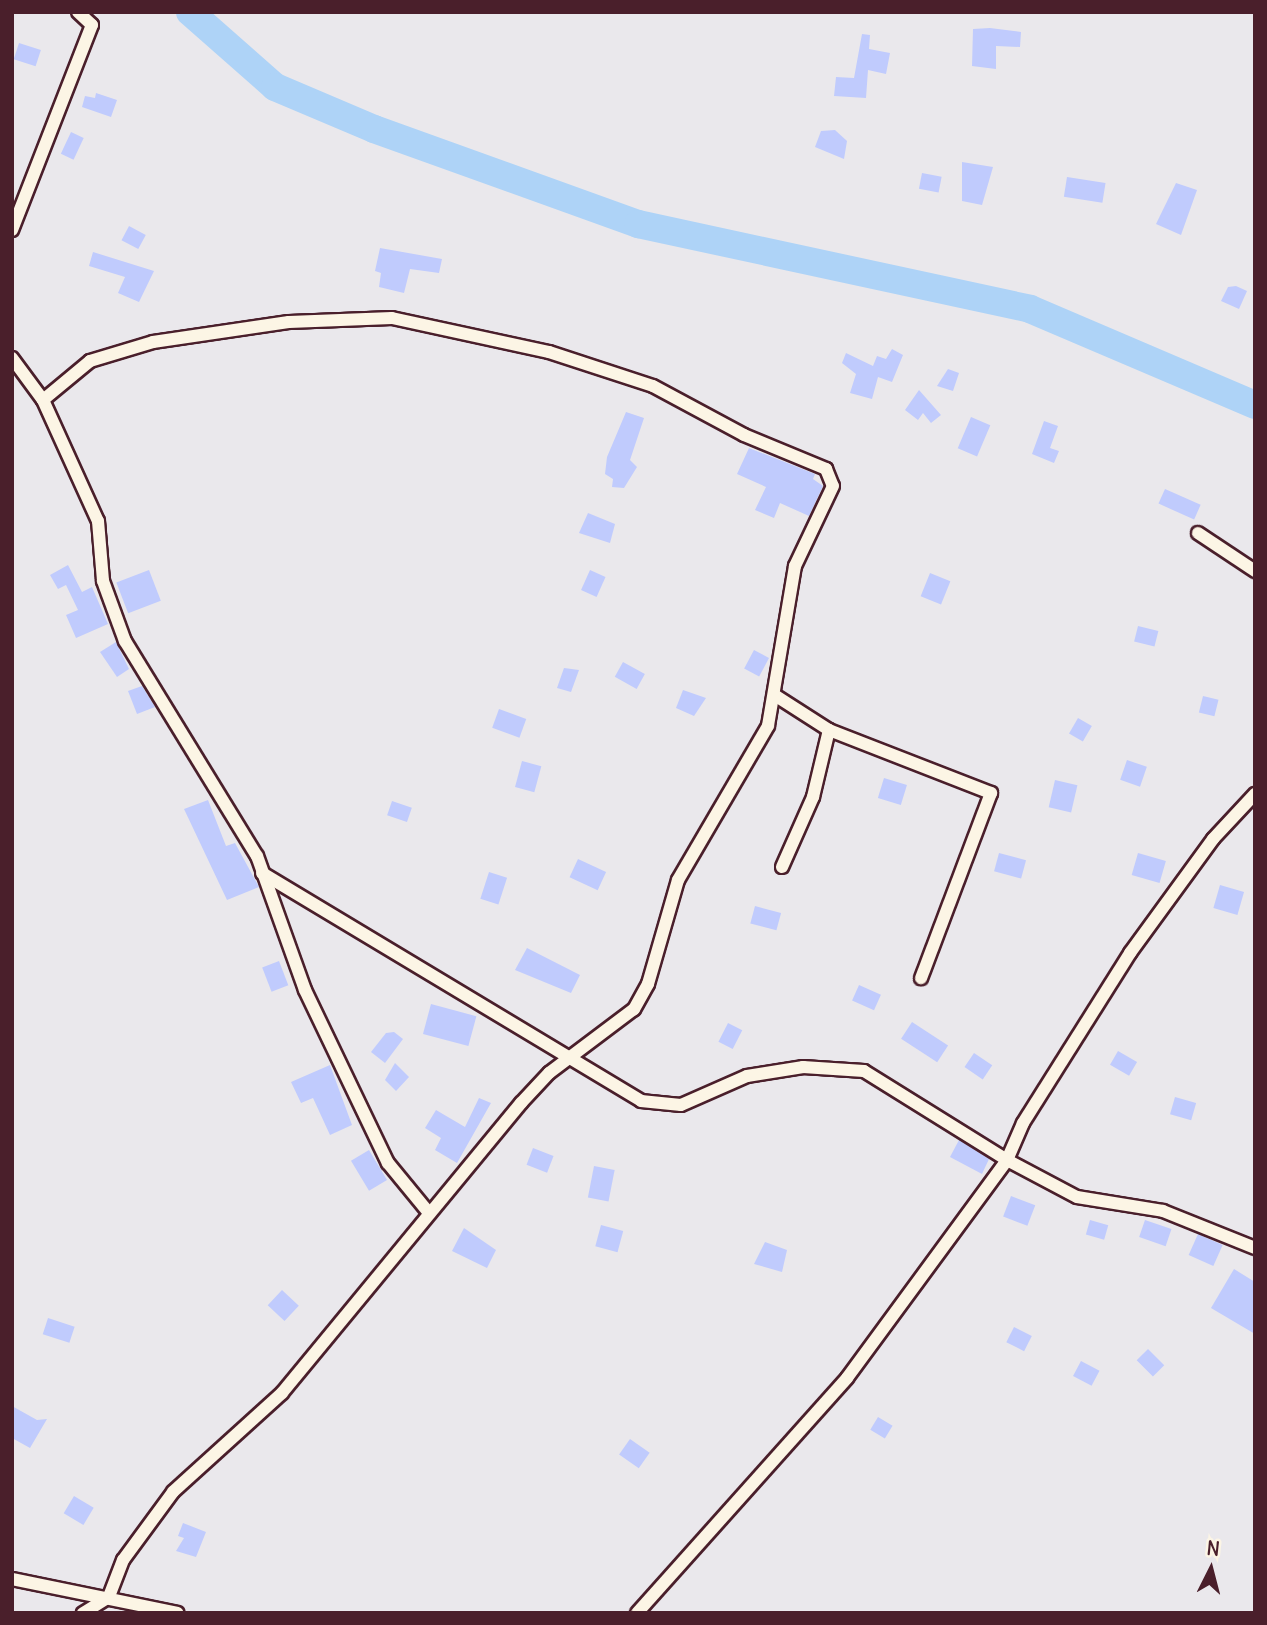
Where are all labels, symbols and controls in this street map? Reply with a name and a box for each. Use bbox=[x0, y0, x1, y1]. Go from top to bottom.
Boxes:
north arrow bbox=[1176, 1534, 1246, 1604]
text: N bbox=[1205, 1535, 1221, 1561]

